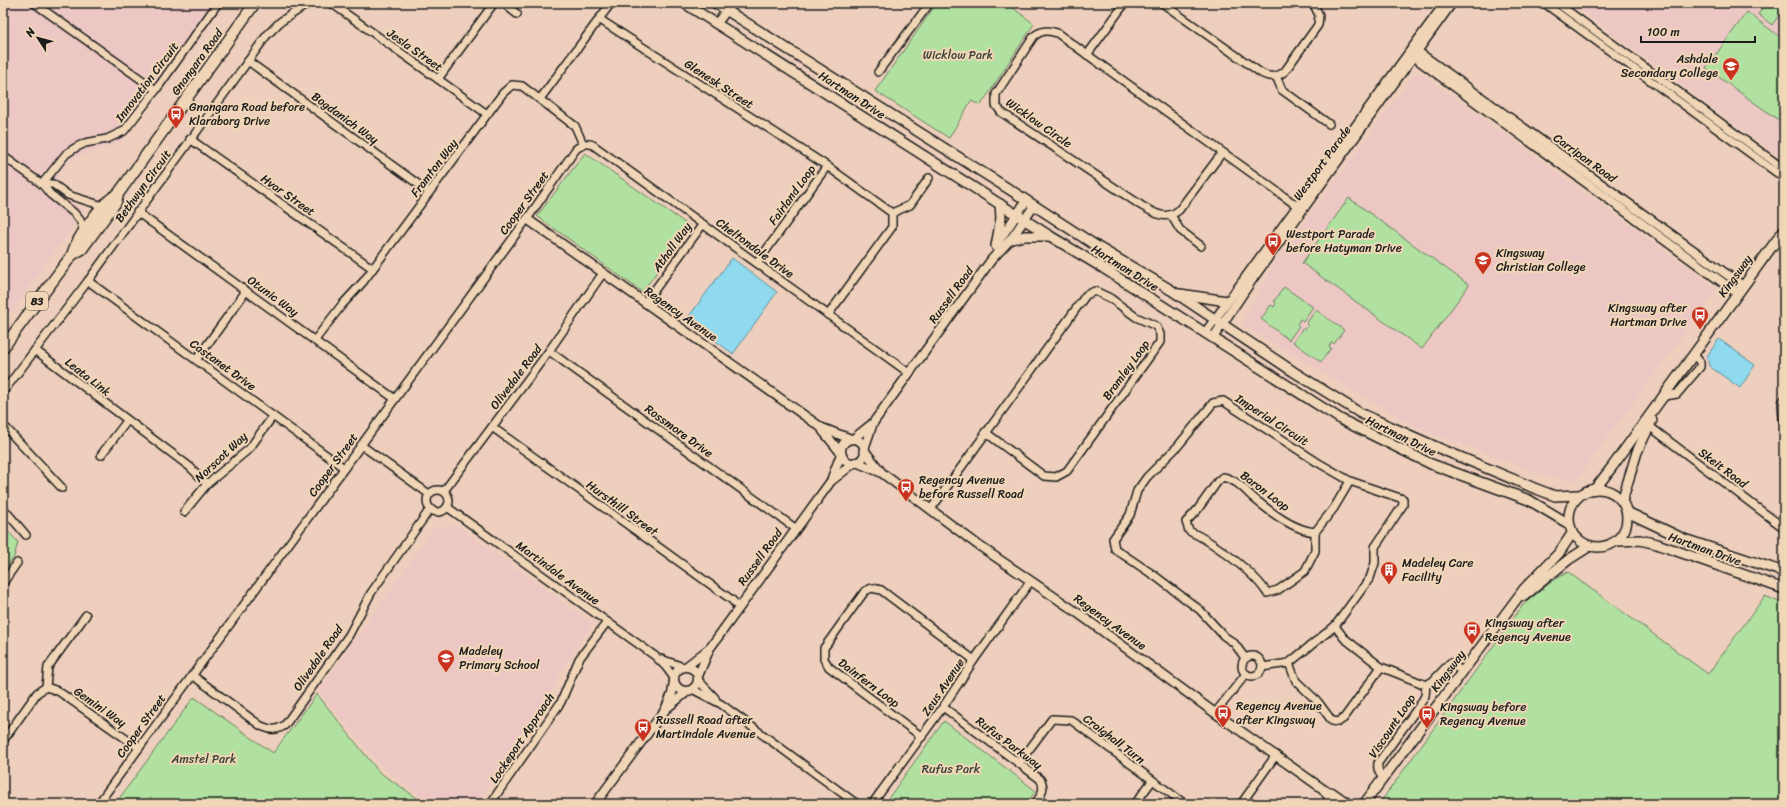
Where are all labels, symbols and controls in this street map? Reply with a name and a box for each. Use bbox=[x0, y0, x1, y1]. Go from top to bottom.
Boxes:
north arrow bbox=[18, 18, 58, 58]
scale bar bbox=[1641, 18, 1755, 44]
text: 100 m bbox=[1647, 21, 1680, 43]
street label: Jesla Street bbox=[382, 22, 448, 77]
text: N bbox=[20, 23, 40, 42]
street label: Gnangara Road bbox=[165, 23, 229, 100]
street label: Innovation Circuit bbox=[109, 37, 185, 128]
park label: Wicklow Park bbox=[923, 44, 993, 66]
place label: Ashdale Secondary College bbox=[1621, 48, 1718, 84]
street label: Glenesk Street bbox=[680, 53, 758, 115]
school or university icon: Ashdale Secondary College bbox=[1721, 56, 1741, 81]
street label: Hartman Drive bbox=[814, 65, 890, 125]
street label: Bogdanich Way bbox=[307, 86, 384, 151]
street label: Wicklow Circle bbox=[1001, 92, 1077, 154]
place label: Gnangara Road before Klaraborg Drive bbox=[189, 96, 305, 132]
bus stop icon: Gnangara Road before Klaraborg Drive bbox=[166, 104, 186, 129]
street label: Westport Parade bbox=[1287, 121, 1357, 205]
street label: Carripan Road bbox=[1548, 127, 1622, 189]
street label: Framton Way bbox=[405, 133, 464, 202]
street label: Bethwyn Circuit bbox=[109, 145, 177, 227]
street label: Fairland Loop bbox=[762, 160, 822, 230]
street label: Cooper Street bbox=[493, 166, 555, 240]
street label: Hvar Street bbox=[256, 168, 320, 222]
street label: Cheltondale Drive bbox=[711, 212, 799, 284]
street label: Atholl Way bbox=[646, 217, 698, 277]
place label: Westport Parade before Hatyman Drive bbox=[1286, 223, 1402, 259]
bus stop icon: Westport Parade before Hatyman Drive bbox=[1263, 231, 1283, 256]
street label: Hartman Drive bbox=[1087, 238, 1163, 298]
place label: Kingsway Christian College bbox=[1496, 242, 1586, 278]
street label: Kingsway bbox=[1712, 249, 1759, 302]
school or university icon: Kingsway Christian College bbox=[1473, 250, 1493, 275]
street label: Russell Road bbox=[923, 261, 980, 328]
street label: Otunic Way bbox=[242, 270, 304, 323]
street label: Regency Avenue bbox=[640, 280, 723, 348]
road number: 83 bbox=[26, 292, 48, 310]
place label: Kingsway after Hartman Drive bbox=[1608, 297, 1688, 333]
bus stop icon: Kingsway after Hartman Drive bbox=[1690, 305, 1710, 330]
street label: Castanet Drive bbox=[185, 333, 261, 397]
street label: Bramley Loop bbox=[1096, 334, 1156, 405]
street label: Olivedale Road bbox=[484, 339, 548, 414]
street label: Leata Link bbox=[60, 352, 116, 402]
street label: Imperial Circuit bbox=[1230, 387, 1313, 452]
street label: Rossmore Drive bbox=[640, 398, 718, 464]
street label: Hartman Drive bbox=[1362, 409, 1440, 463]
street label: Norscot Way bbox=[189, 426, 253, 488]
street label: Cooper Street bbox=[302, 428, 364, 502]
street label: Skeit Road bbox=[1693, 442, 1753, 494]
street label: Baron Loop bbox=[1235, 465, 1295, 518]
place label: Regency Avenue before Russell Road bbox=[919, 469, 1024, 505]
street label: Hursthill Street bbox=[581, 474, 664, 542]
bus stop icon: Regency Avenue before Russell Road bbox=[896, 477, 916, 502]
street label: Russell Road bbox=[732, 523, 789, 590]
street label: Hartman Drive bbox=[1665, 526, 1745, 572]
street label: Martindale Avenue bbox=[511, 535, 605, 611]
place label: Madeley Care Facility bbox=[1402, 552, 1473, 588]
building icon: Madeley Care Facility bbox=[1379, 560, 1399, 585]
street label: Regency Avenue bbox=[1069, 588, 1151, 656]
place label: Kingsway after Regency Avenue bbox=[1485, 612, 1571, 648]
street label: Olivedale Road bbox=[287, 620, 349, 696]
bus stop icon: Kingsway after Regency Avenue bbox=[1462, 620, 1482, 645]
place label: Madeley Primary School bbox=[459, 640, 540, 676]
street label: Kingsway bbox=[1425, 644, 1472, 697]
school or university icon: Madeley Primary School bbox=[436, 648, 456, 673]
street label: Dainfern Loop bbox=[833, 652, 905, 714]
street label: Zeus Avenue bbox=[915, 653, 971, 721]
street label: Gemini Way bbox=[69, 681, 132, 734]
street label: Lockeport Approach bbox=[483, 688, 561, 788]
street label: Cooper Street bbox=[110, 689, 172, 763]
street label: Viscount Loop bbox=[1362, 689, 1422, 763]
place label: Regency Avenue after Kingsway bbox=[1236, 695, 1322, 731]
place label: Kingsway before Regency Avenue bbox=[1440, 696, 1526, 732]
bus stop icon: Regency Avenue after Kingsway bbox=[1213, 703, 1233, 728]
bus stop icon: Kingsway before Regency Avenue bbox=[1417, 704, 1437, 729]
street label: Craighall Turn bbox=[1078, 708, 1150, 770]
place label: Russell Road after Martindale Avenue bbox=[656, 709, 756, 745]
street label: Rufus Parkway bbox=[971, 710, 1048, 776]
bus stop icon: Russell Road after Martindale Avenue bbox=[633, 717, 653, 742]
park label: Amstel Park bbox=[171, 748, 236, 770]
park label: Rufus Park bbox=[922, 758, 981, 780]

